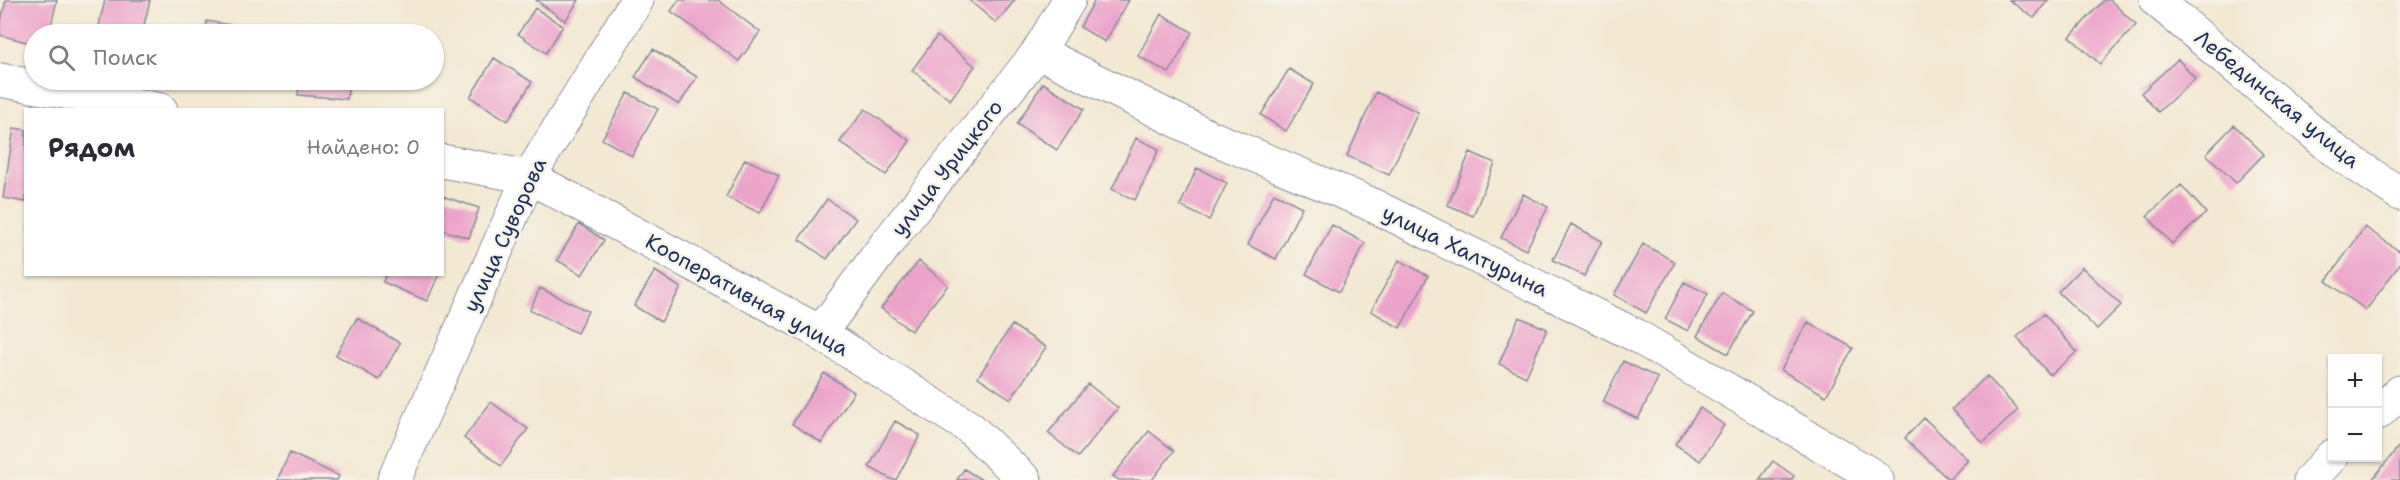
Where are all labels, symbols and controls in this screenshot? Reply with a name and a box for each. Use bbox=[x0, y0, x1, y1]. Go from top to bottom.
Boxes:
search box bbox=[24, 24, 444, 90]
street label: Лебединская улица bbox=[2189, 24, 2365, 174]
icon: search bbox=[45, 41, 78, 74]
text: Поиск bbox=[93, 43, 157, 72]
street label: улица Урицкого bbox=[885, 94, 1009, 242]
text: Рядом bbox=[48, 130, 135, 165]
text: Найдено: 0 bbox=[307, 134, 420, 160]
street label: улица Суворова bbox=[457, 153, 553, 317]
street label: улица Халтурина bbox=[1377, 199, 1553, 303]
street label: Кооперативная улица bbox=[640, 227, 854, 363]
map controls bbox=[2328, 354, 2382, 462]
button: + bbox=[2328, 354, 2382, 408]
button: − bbox=[2328, 408, 2382, 462]

